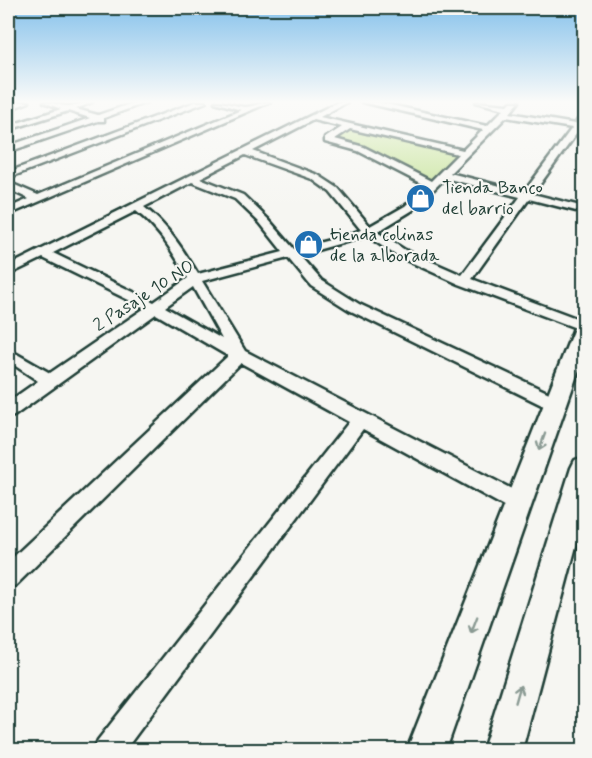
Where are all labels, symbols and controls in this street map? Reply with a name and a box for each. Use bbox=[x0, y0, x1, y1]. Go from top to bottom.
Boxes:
place label: Tienda Banco del barrio bbox=[442, 176, 543, 221]
shop icon: Tienda Banco del barrio bbox=[405, 182, 437, 214]
place label: tienda colinas de la alborada bbox=[330, 223, 439, 268]
shop icon: tienda colinas de la alborada bbox=[293, 229, 325, 261]
street label: 2 Pasaje 10 NO bbox=[89, 254, 199, 338]
one-way arrow bbox=[536, 432, 547, 451]
one-way arrow bbox=[468, 615, 479, 633]
one-way arrow bbox=[513, 685, 524, 704]

